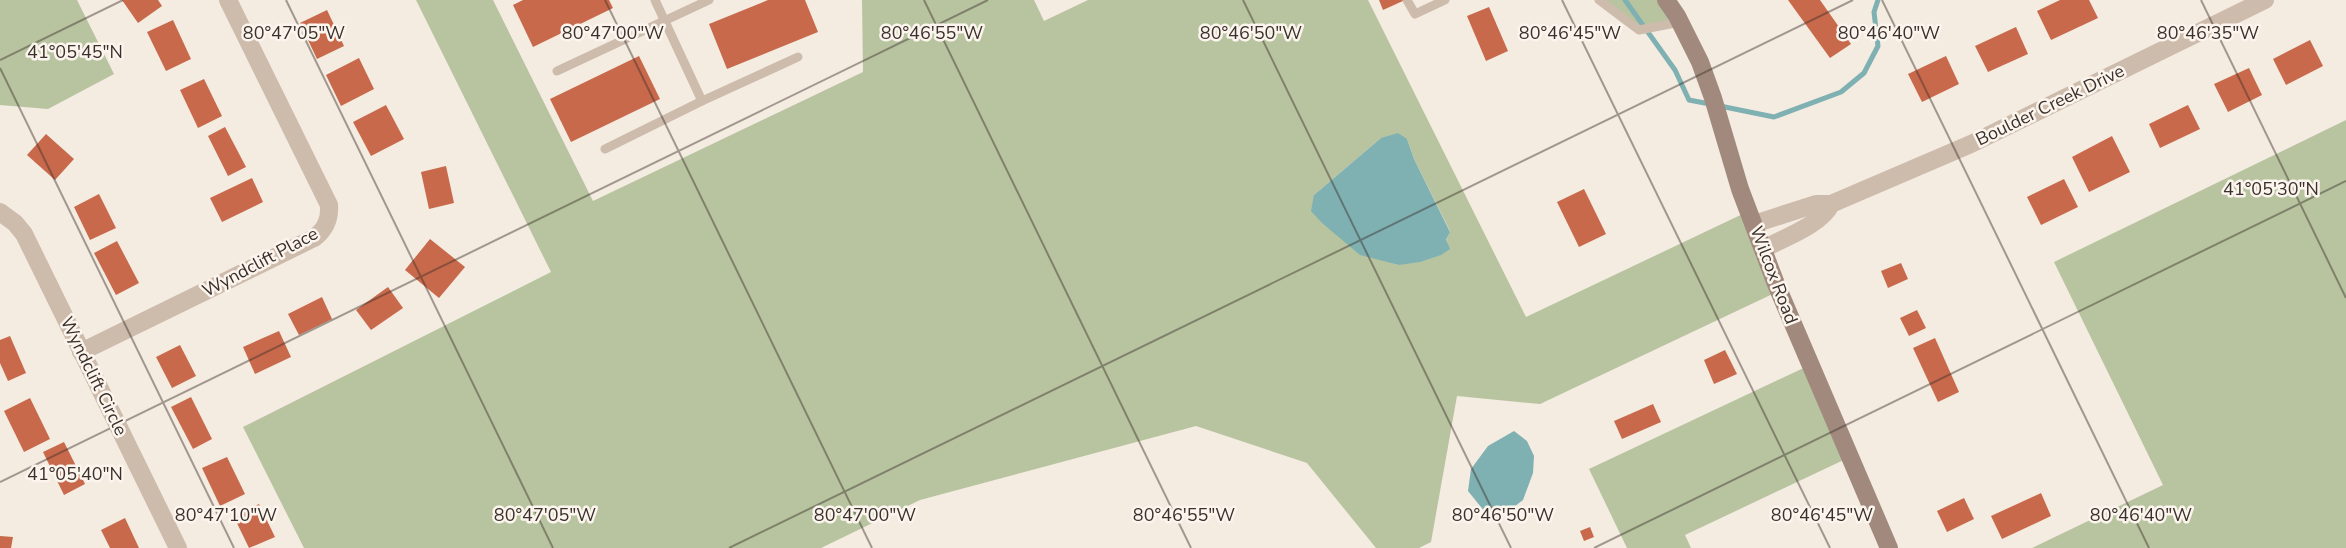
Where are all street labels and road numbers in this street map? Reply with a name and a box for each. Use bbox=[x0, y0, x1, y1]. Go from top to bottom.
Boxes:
street label: Boulder Creek Drive bbox=[1972, 59, 2128, 151]
street label: Wyndclift Place bbox=[198, 221, 322, 303]
street label: Wilcox Road bbox=[1744, 223, 1804, 327]
street label: Wyndclift Circle bbox=[55, 313, 133, 439]

